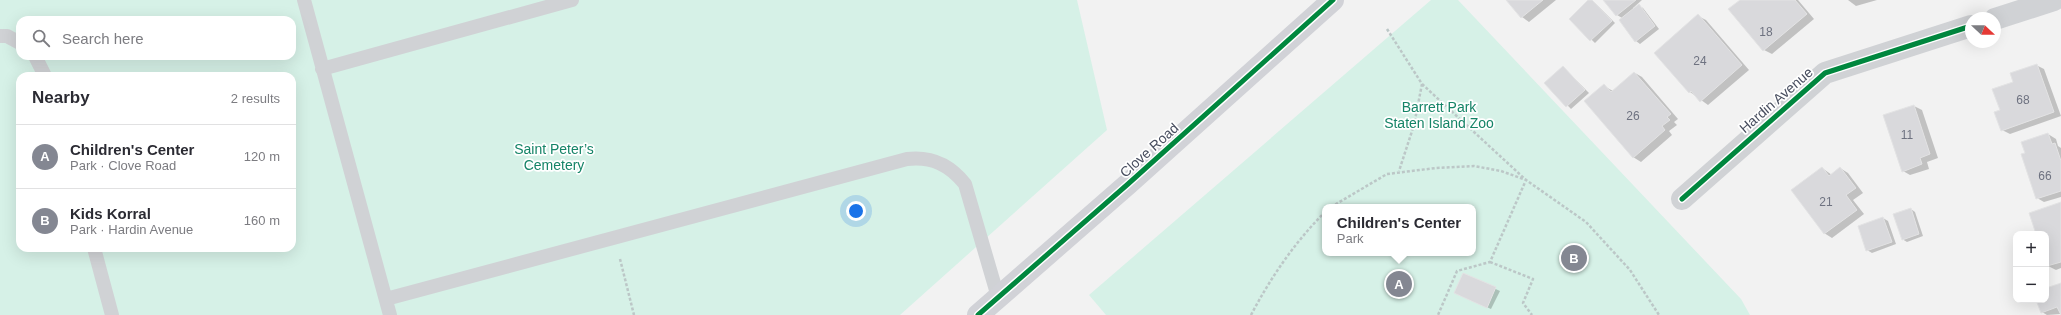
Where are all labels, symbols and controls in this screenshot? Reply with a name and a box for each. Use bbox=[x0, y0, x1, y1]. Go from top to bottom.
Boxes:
north arrow bbox=[1965, 12, 2001, 48]
search box bbox=[16, 16, 296, 60]
house number: 18 bbox=[1759, 25, 1773, 39]
icon: search bbox=[30, 27, 52, 49]
text: Search here bbox=[62, 30, 144, 47]
house number: 24 bbox=[1693, 54, 1707, 68]
street label: Hardin Avenue bbox=[1736, 64, 1816, 136]
text: Nearby bbox=[32, 88, 90, 107]
text: 2 results bbox=[231, 91, 280, 106]
house number: 68 bbox=[2016, 93, 2030, 107]
park label: Barrett Park Staten Island Zoo bbox=[1384, 99, 1494, 131]
house number: 26 bbox=[1626, 109, 1640, 123]
street label: Clove Road bbox=[1116, 120, 1182, 180]
house number: 11 bbox=[1901, 128, 1914, 142]
text: Children's Center bbox=[70, 141, 194, 158]
park label: Saint Peter’s Cemetery bbox=[514, 141, 594, 173]
text: A bbox=[40, 149, 50, 164]
text: 120 m bbox=[244, 149, 280, 164]
text: Park · Clove Road bbox=[70, 158, 176, 173]
house number: 66 bbox=[2038, 169, 2052, 183]
house number: 21 bbox=[1819, 195, 1833, 209]
your location bbox=[846, 201, 866, 221]
popup bbox=[1322, 204, 1476, 256]
text: Kids Korral bbox=[70, 205, 151, 222]
text: B bbox=[40, 213, 50, 228]
text: 160 m bbox=[244, 213, 280, 228]
text: Children's Center bbox=[1337, 214, 1461, 231]
text: Park · Hardin Avenue bbox=[70, 222, 193, 237]
text: Park bbox=[1337, 231, 1364, 246]
map controls bbox=[2013, 231, 2049, 303]
button: + bbox=[2013, 231, 2049, 267]
pin: B bbox=[1561, 243, 1587, 273]
button: − bbox=[2013, 267, 2049, 303]
pin: A bbox=[1386, 269, 1412, 299]

